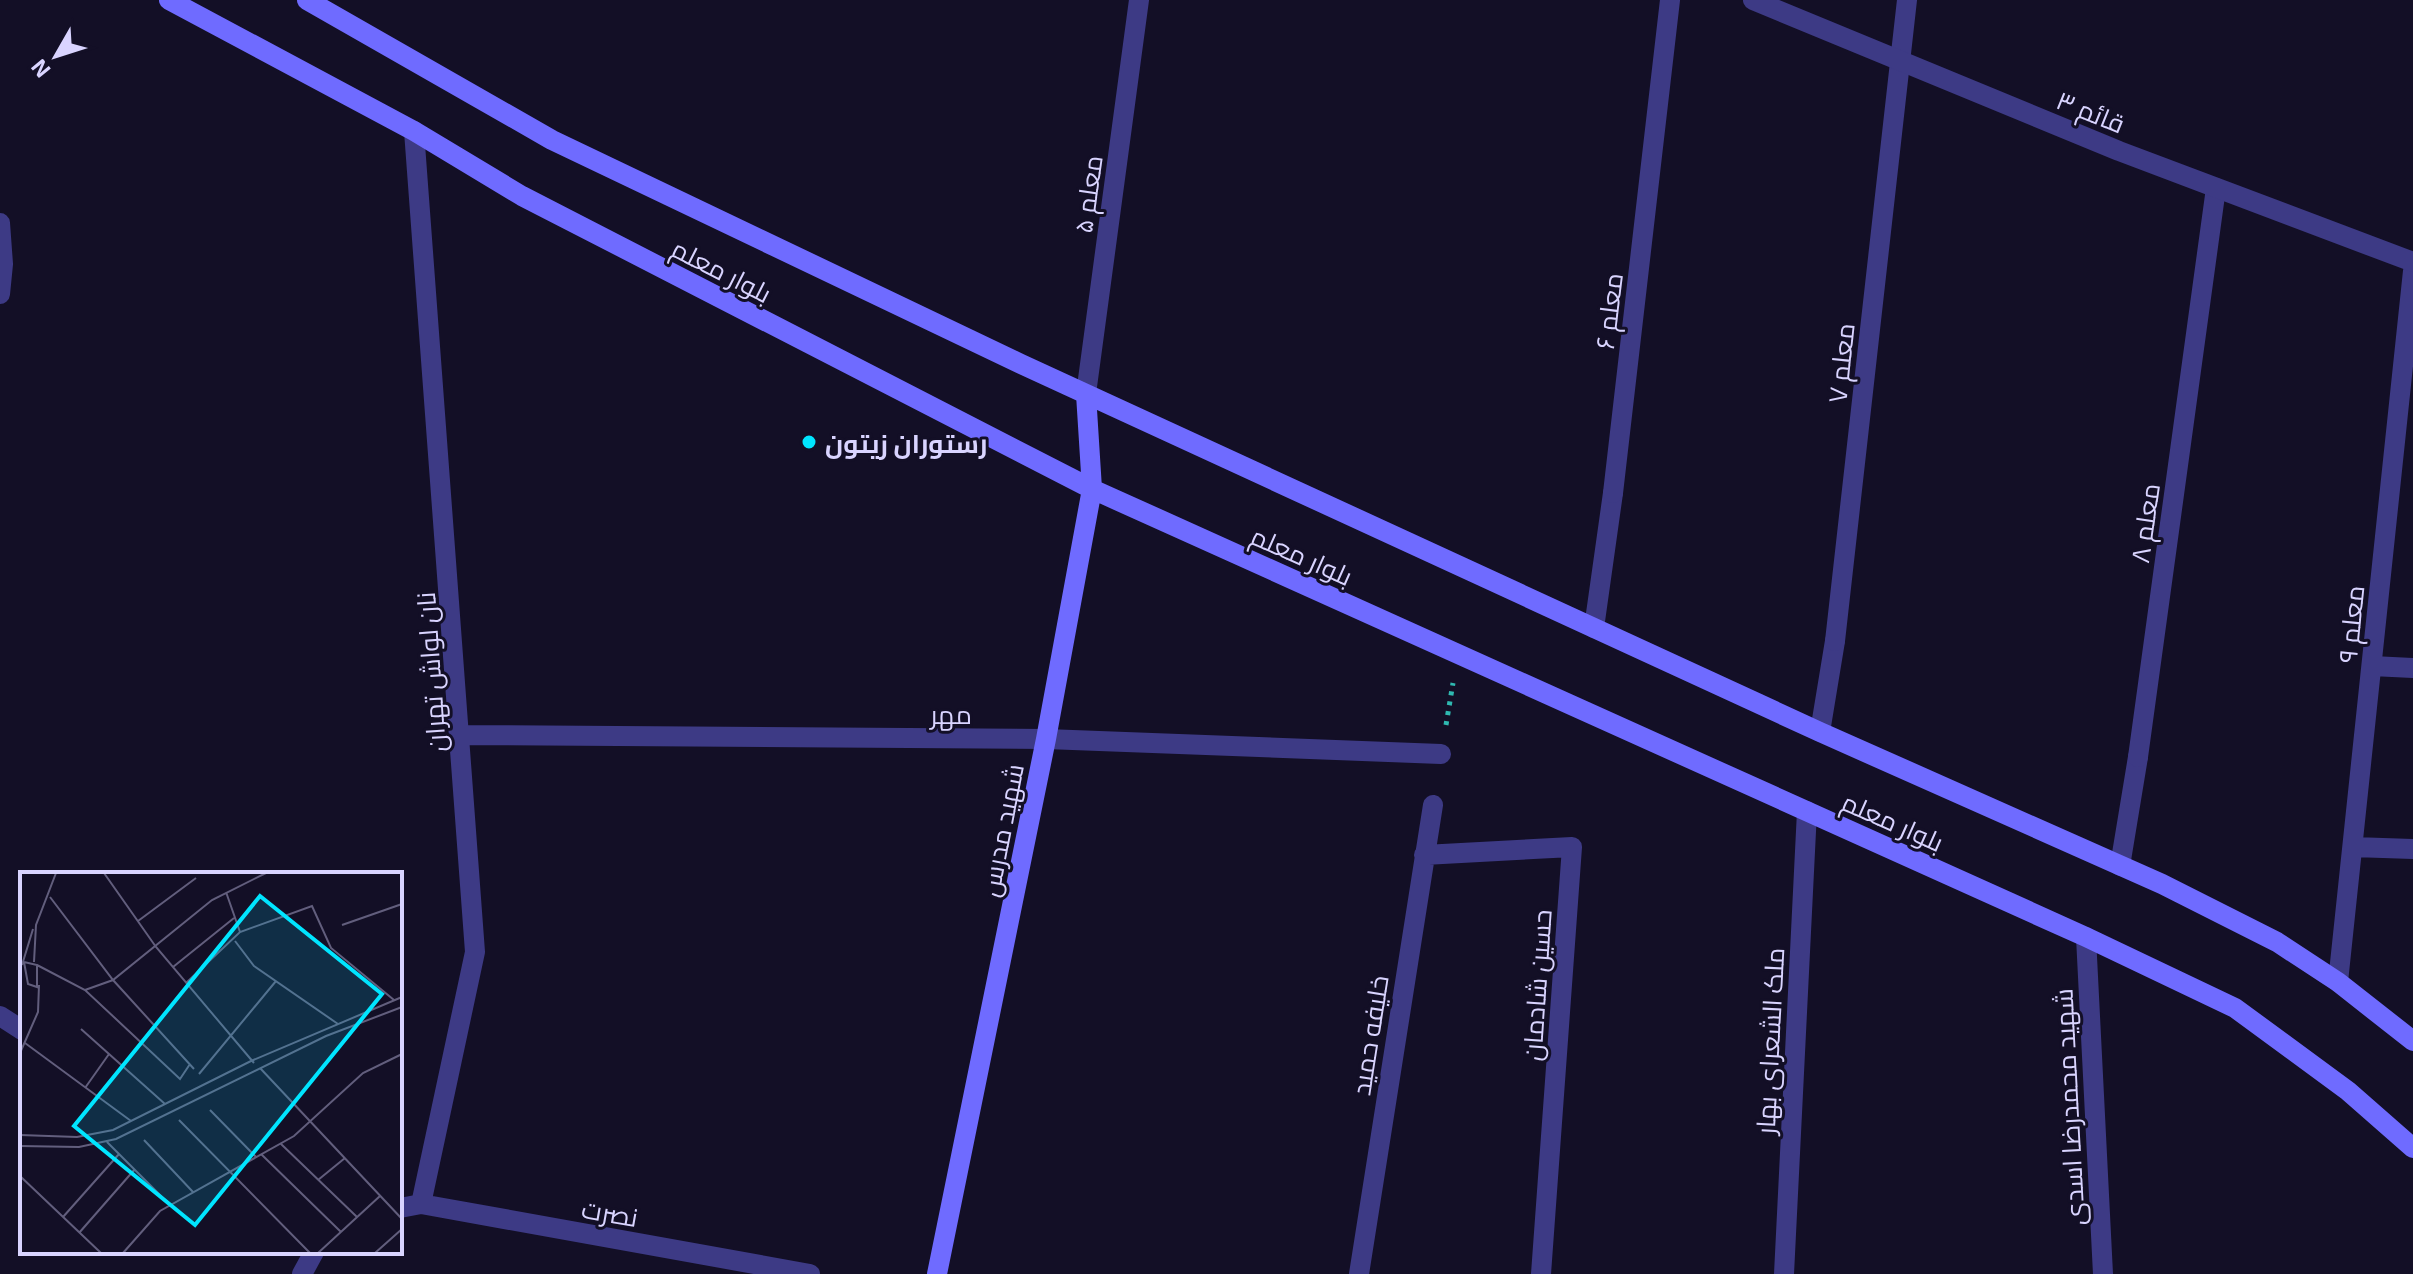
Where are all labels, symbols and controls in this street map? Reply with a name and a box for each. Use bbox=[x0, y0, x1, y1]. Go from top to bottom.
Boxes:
north arrow bbox=[16, 16, 96, 96]
text: N bbox=[25, 55, 55, 84]
street label: قائم ۳ bbox=[2051, 83, 2130, 142]
street label: معلم ۵ bbox=[1066, 153, 1112, 236]
street label: بلوار معلم bbox=[665, 232, 777, 312]
street label: معلم ۶ bbox=[1588, 271, 1632, 351]
street label: معلم ۷ bbox=[1820, 321, 1864, 405]
place label: رستوران زیتون bbox=[825, 427, 987, 460]
marker: رستوران زیتون bbox=[800, 433, 818, 451]
street label: معلم ۸ bbox=[2123, 481, 2169, 566]
street label: بلوار معلم bbox=[1245, 519, 1358, 595]
street label: معلم ۹ bbox=[2331, 584, 2373, 665]
street label: نان لواش تهران bbox=[409, 591, 453, 753]
street label: مهر bbox=[928, 698, 972, 731]
street label: شهید مدرس bbox=[973, 761, 1031, 900]
street label: بلوار معلم bbox=[1836, 785, 1949, 861]
inset map bbox=[20, 872, 402, 1254]
street label: حسین شادمان bbox=[1515, 908, 1559, 1062]
street label: ملک الشعرای بهار bbox=[1749, 947, 1791, 1137]
street label: خلیفه حمید bbox=[1344, 973, 1394, 1097]
street label: شهید محمدرضا اسدی bbox=[2046, 988, 2092, 1226]
street label: نصرت bbox=[579, 1192, 641, 1233]

